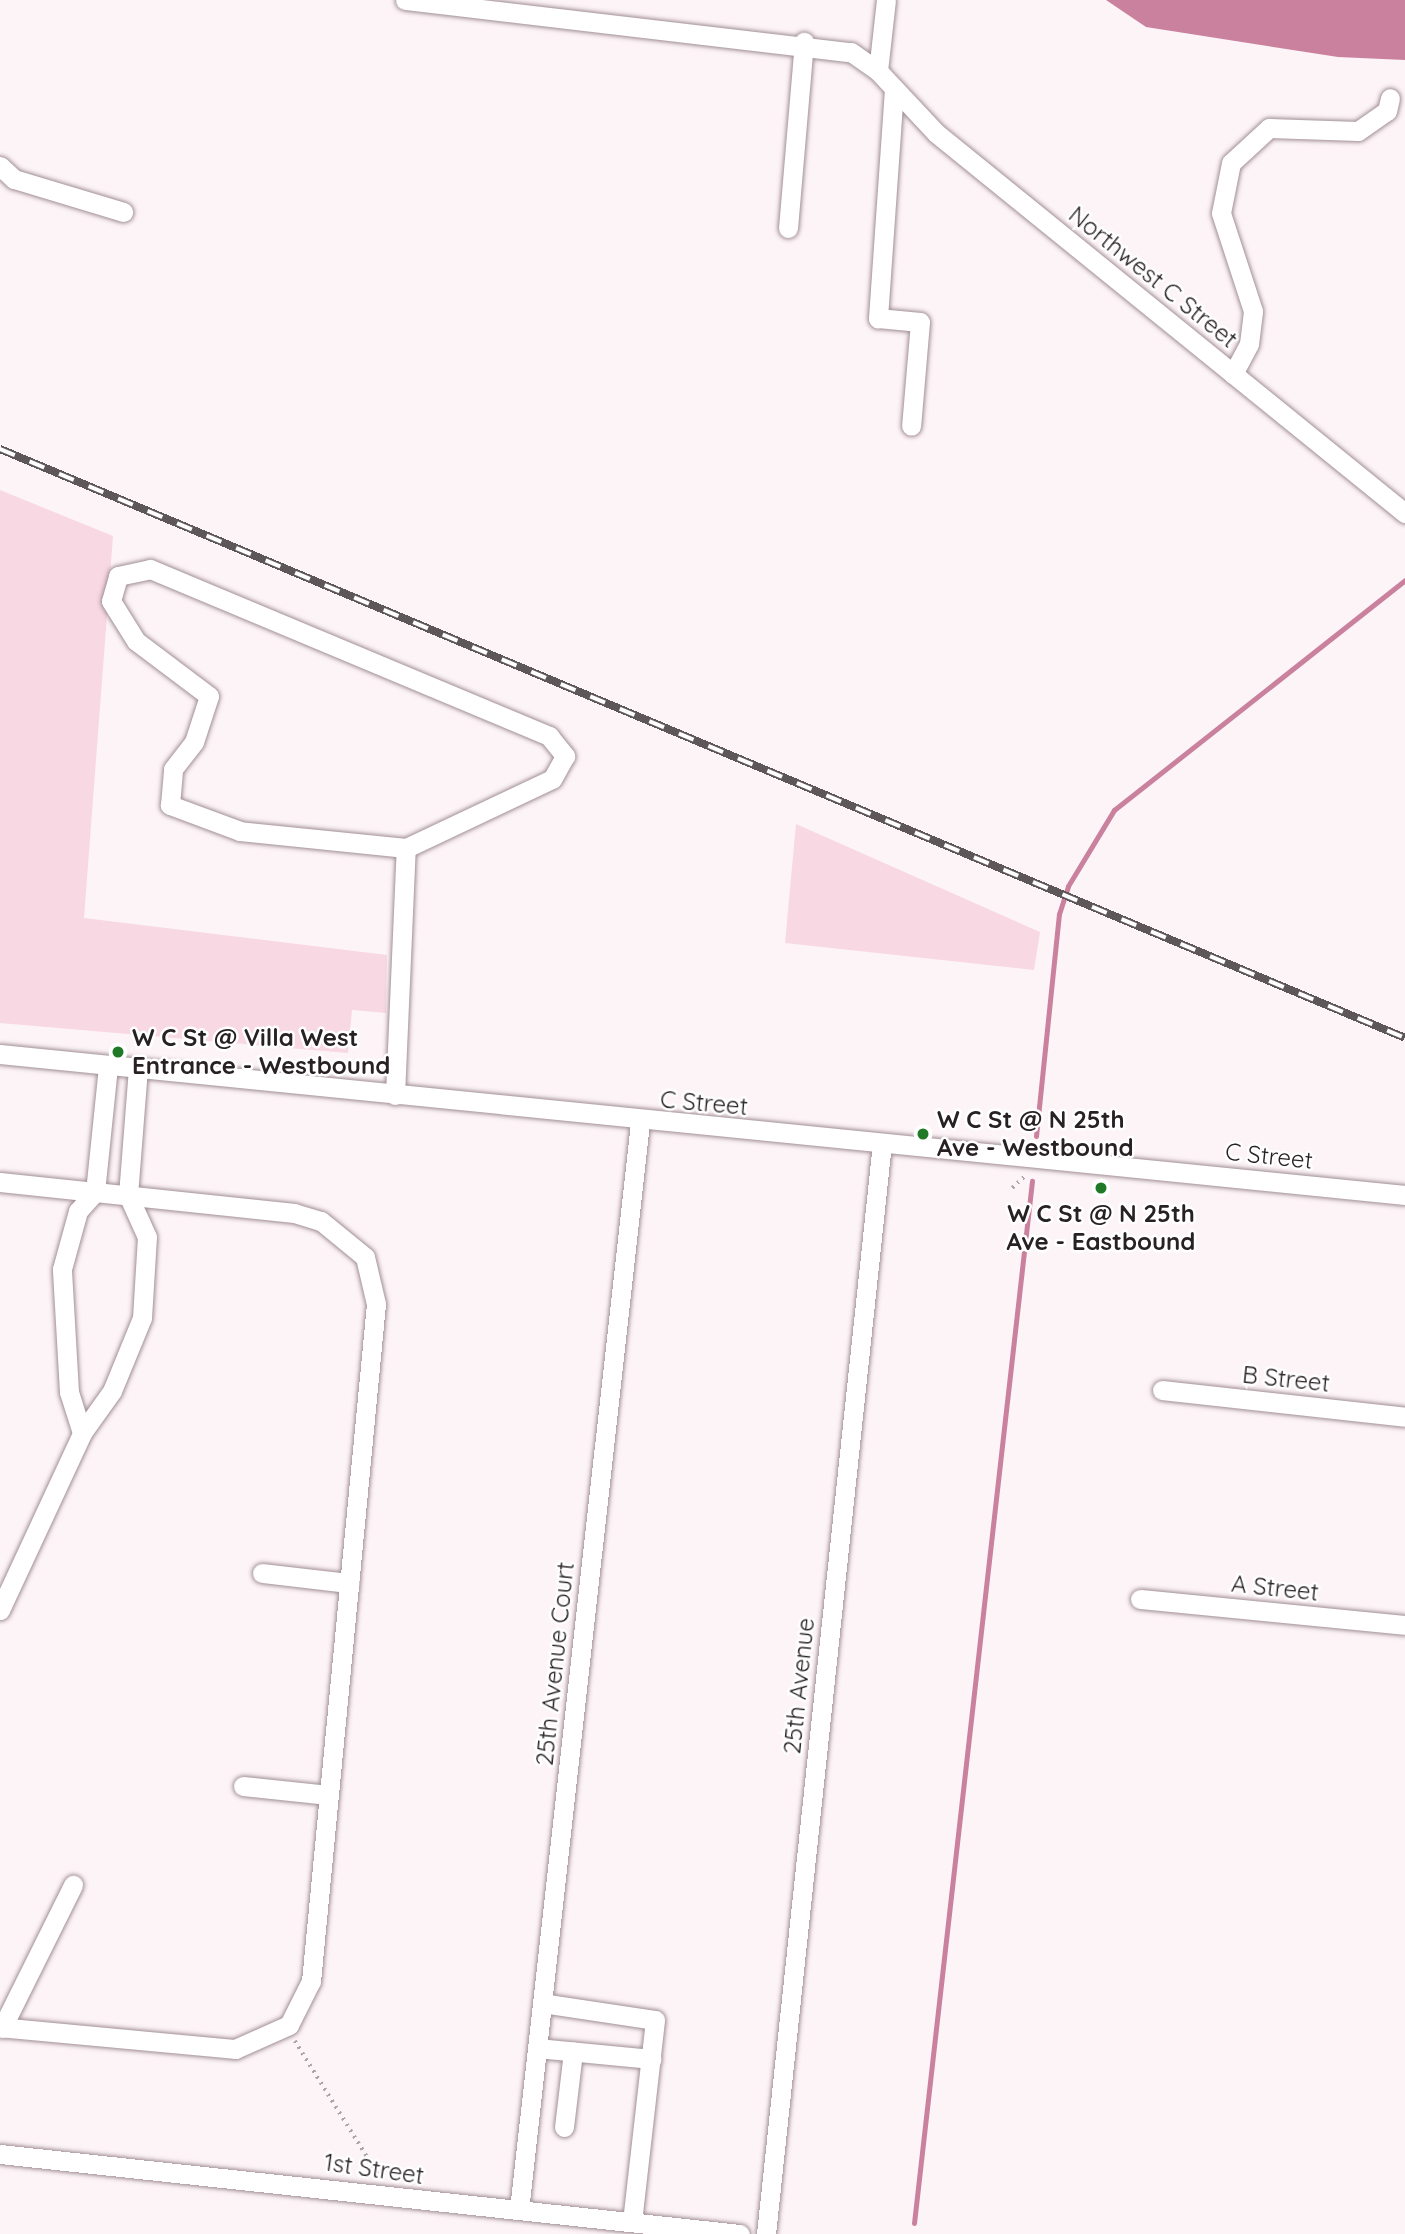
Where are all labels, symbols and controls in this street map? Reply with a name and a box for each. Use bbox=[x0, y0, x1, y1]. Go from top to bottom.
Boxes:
street label: Northwest C Street bbox=[1063, 200, 1243, 354]
place label: W C St @ Villa West Entrance - Westbound bbox=[132, 1024, 390, 1080]
marker: W C St @ Villa West Entrance - Westbound bbox=[110, 1044, 126, 1060]
street label: C Street bbox=[659, 1085, 749, 1121]
place label: W C St @ N 25th Ave - Westbound bbox=[937, 1106, 1133, 1162]
marker: W C St @ N 25th Ave - Westbound bbox=[915, 1126, 931, 1142]
street label: C Street bbox=[1224, 1137, 1314, 1175]
marker: W C St @ N 25th Ave - Eastbound bbox=[1093, 1180, 1109, 1196]
place label: W C St @ N 25th Ave - Eastbound bbox=[1007, 1200, 1195, 1256]
street label: B Street bbox=[1241, 1360, 1331, 1398]
street label: 25th Avenue Court bbox=[530, 1561, 580, 1767]
street label: A Street bbox=[1230, 1569, 1320, 1607]
street label: 25th Avenue bbox=[778, 1616, 820, 1756]
street label: 1st Street bbox=[322, 2148, 426, 2190]

